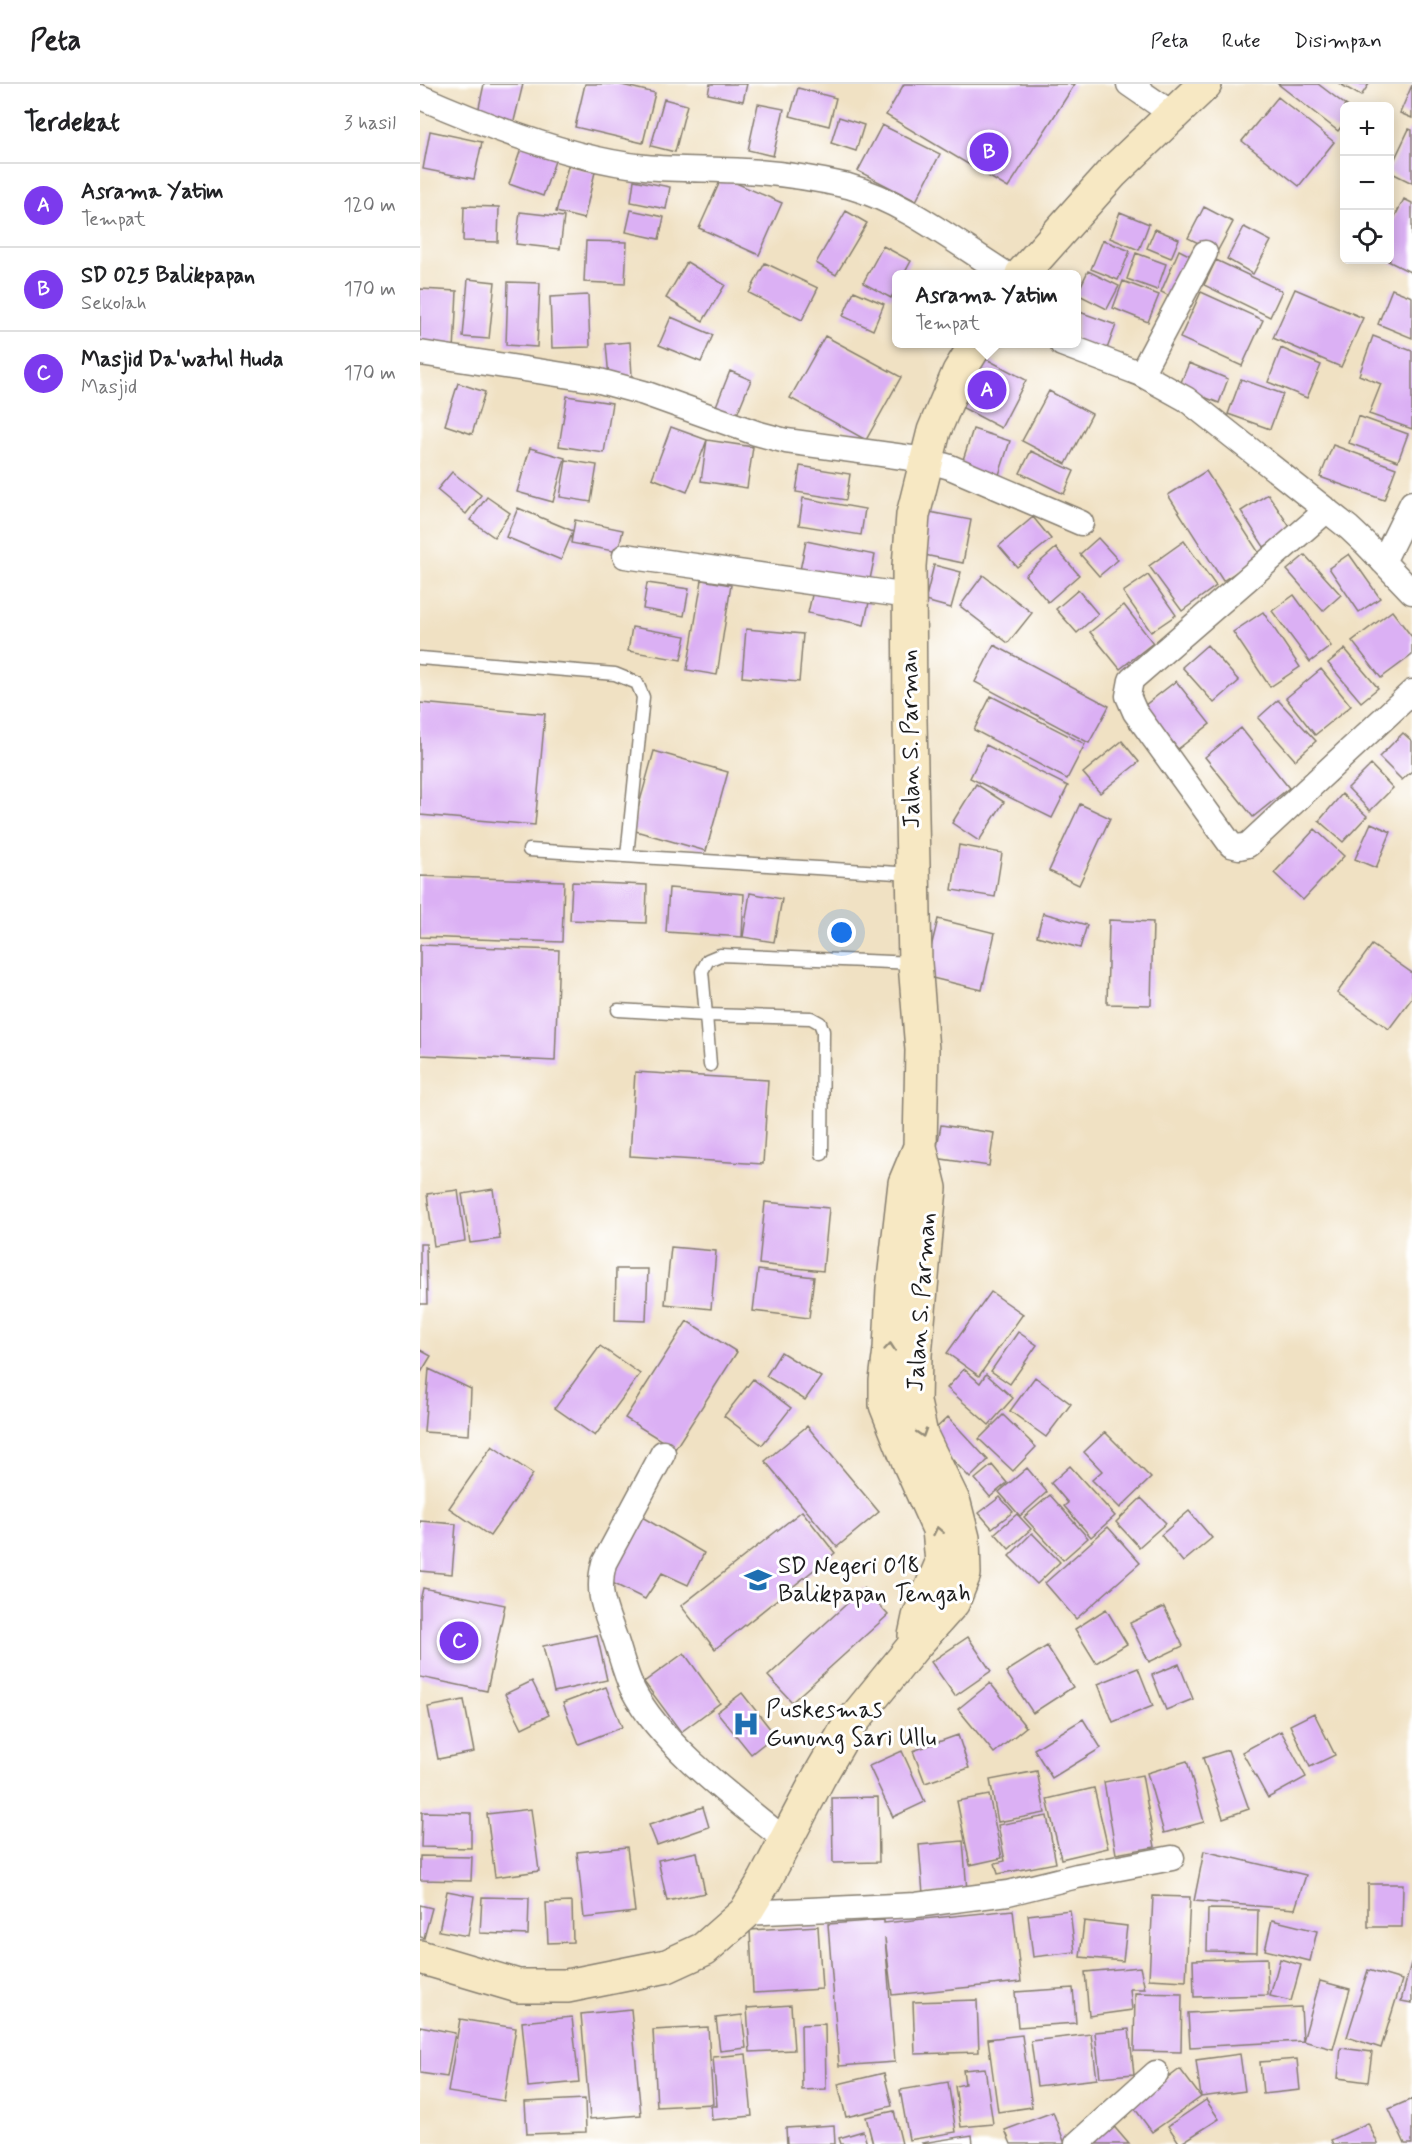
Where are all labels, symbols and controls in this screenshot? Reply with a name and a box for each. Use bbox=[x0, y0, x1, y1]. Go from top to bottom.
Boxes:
text: Peta bbox=[30, 23, 81, 60]
text: Peta bbox=[1151, 27, 1189, 55]
text: Rute bbox=[1222, 27, 1261, 55]
text: Disimpan bbox=[1294, 27, 1382, 55]
map controls bbox=[1340, 102, 1394, 264]
button: + bbox=[1340, 102, 1394, 156]
text: Terdekat bbox=[24, 106, 120, 140]
text: 3 hasil bbox=[344, 110, 396, 137]
pin: B bbox=[970, 130, 1008, 174]
button: − bbox=[1340, 156, 1394, 210]
text: Asrama Yatim bbox=[81, 178, 224, 206]
text: A bbox=[37, 192, 50, 219]
text: 120 m bbox=[343, 192, 396, 219]
text: Tempat bbox=[81, 206, 146, 233]
button: locate bbox=[1340, 210, 1394, 264]
text: SD 025 Balikpapan bbox=[81, 262, 255, 290]
popup bbox=[892, 270, 1081, 348]
text: B bbox=[37, 276, 50, 303]
text: 170 m bbox=[344, 276, 396, 303]
text: Asrama Yatim bbox=[915, 282, 1058, 310]
text: Sekolah bbox=[81, 290, 147, 317]
text: Tempat bbox=[915, 310, 980, 337]
text: Masjid Da'watul Huda bbox=[81, 346, 284, 374]
text: C bbox=[36, 360, 51, 387]
text: 170 m bbox=[344, 360, 396, 387]
pin: A bbox=[968, 368, 1006, 412]
text: Masjid bbox=[81, 374, 137, 401]
street label: Jalan S. Parman bbox=[894, 649, 928, 829]
your location bbox=[827, 918, 856, 947]
street label: Jalan S. Parman bbox=[900, 1211, 944, 1393]
one-way arrow bbox=[883, 1342, 896, 1352]
one-way arrow bbox=[915, 1427, 927, 1438]
one-way arrow bbox=[932, 1526, 945, 1536]
place label: SD Negeri 018 Balikpapan Tengah bbox=[778, 1551, 971, 1610]
school or university icon: SD Negeri 018 Balikpapan Tengah bbox=[743, 1565, 773, 1595]
pin: C bbox=[440, 1618, 478, 1664]
place label: Puskesmas Gunung Sari Ullu bbox=[766, 1695, 937, 1754]
hospital icon: Puskesmas Gunung Sari Ullu bbox=[731, 1709, 761, 1739]

